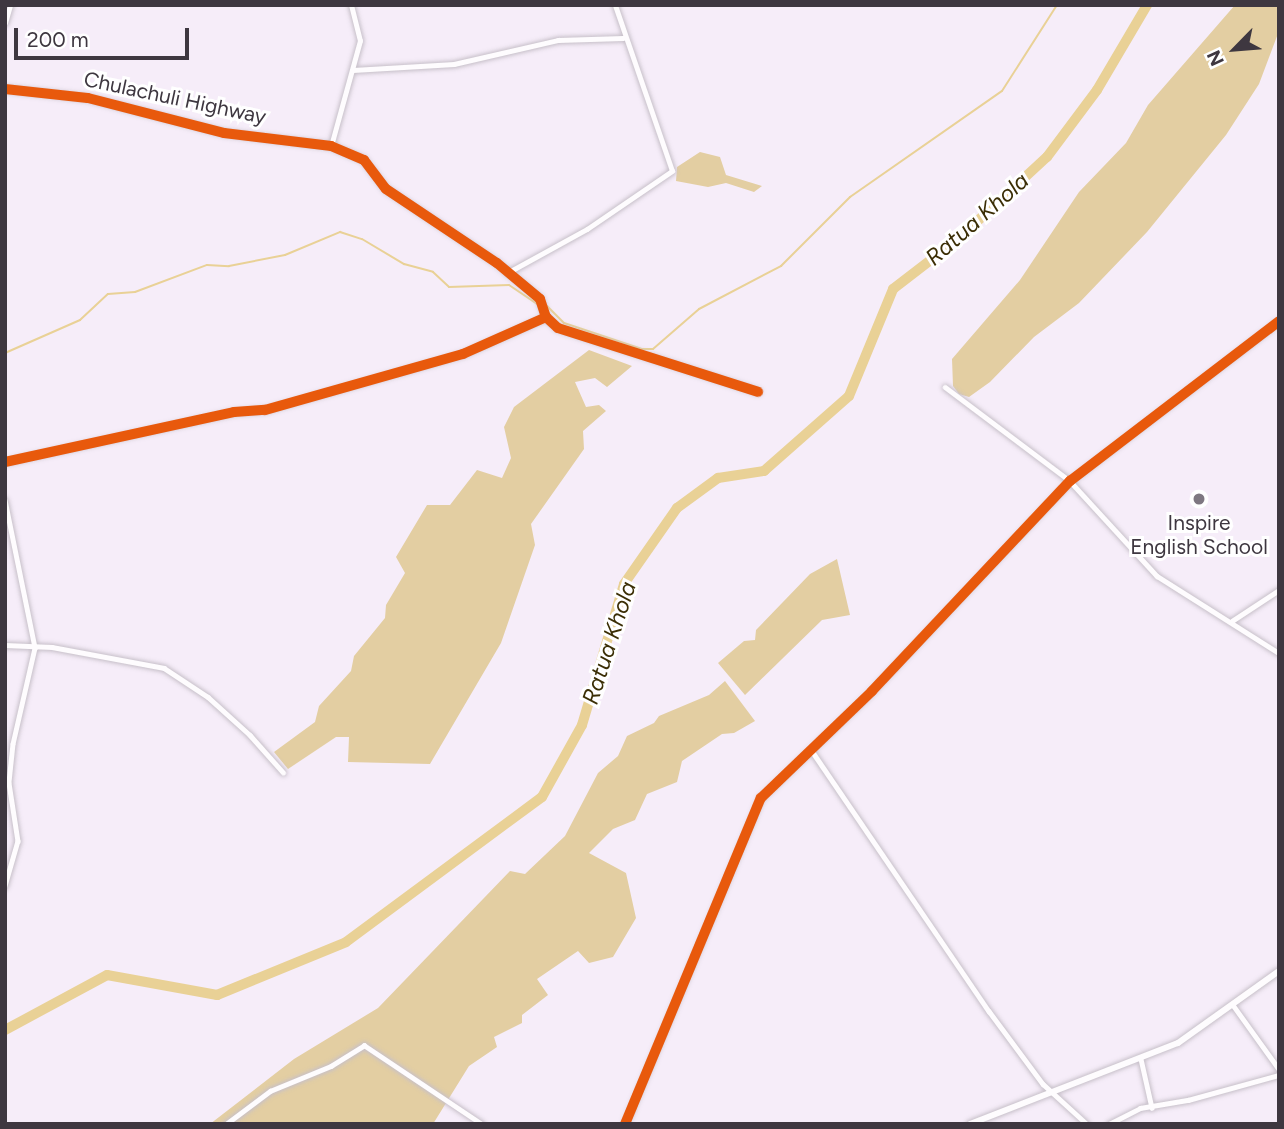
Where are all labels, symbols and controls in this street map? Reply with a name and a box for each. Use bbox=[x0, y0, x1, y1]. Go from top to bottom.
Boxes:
scale bar bbox=[18, 14, 192, 58]
north arrow bbox=[1200, 14, 1270, 84]
text: 200 m bbox=[27, 27, 89, 52]
text: N bbox=[1202, 47, 1229, 70]
street label: Chulachuli Highway bbox=[82, 66, 268, 130]
water label: Ratua Khola bbox=[920, 167, 1034, 271]
marker: Inspire English School bbox=[1191, 491, 1207, 507]
place label: Inspire English School bbox=[1130, 510, 1268, 560]
water label: Ratua Khola bbox=[576, 578, 642, 708]

